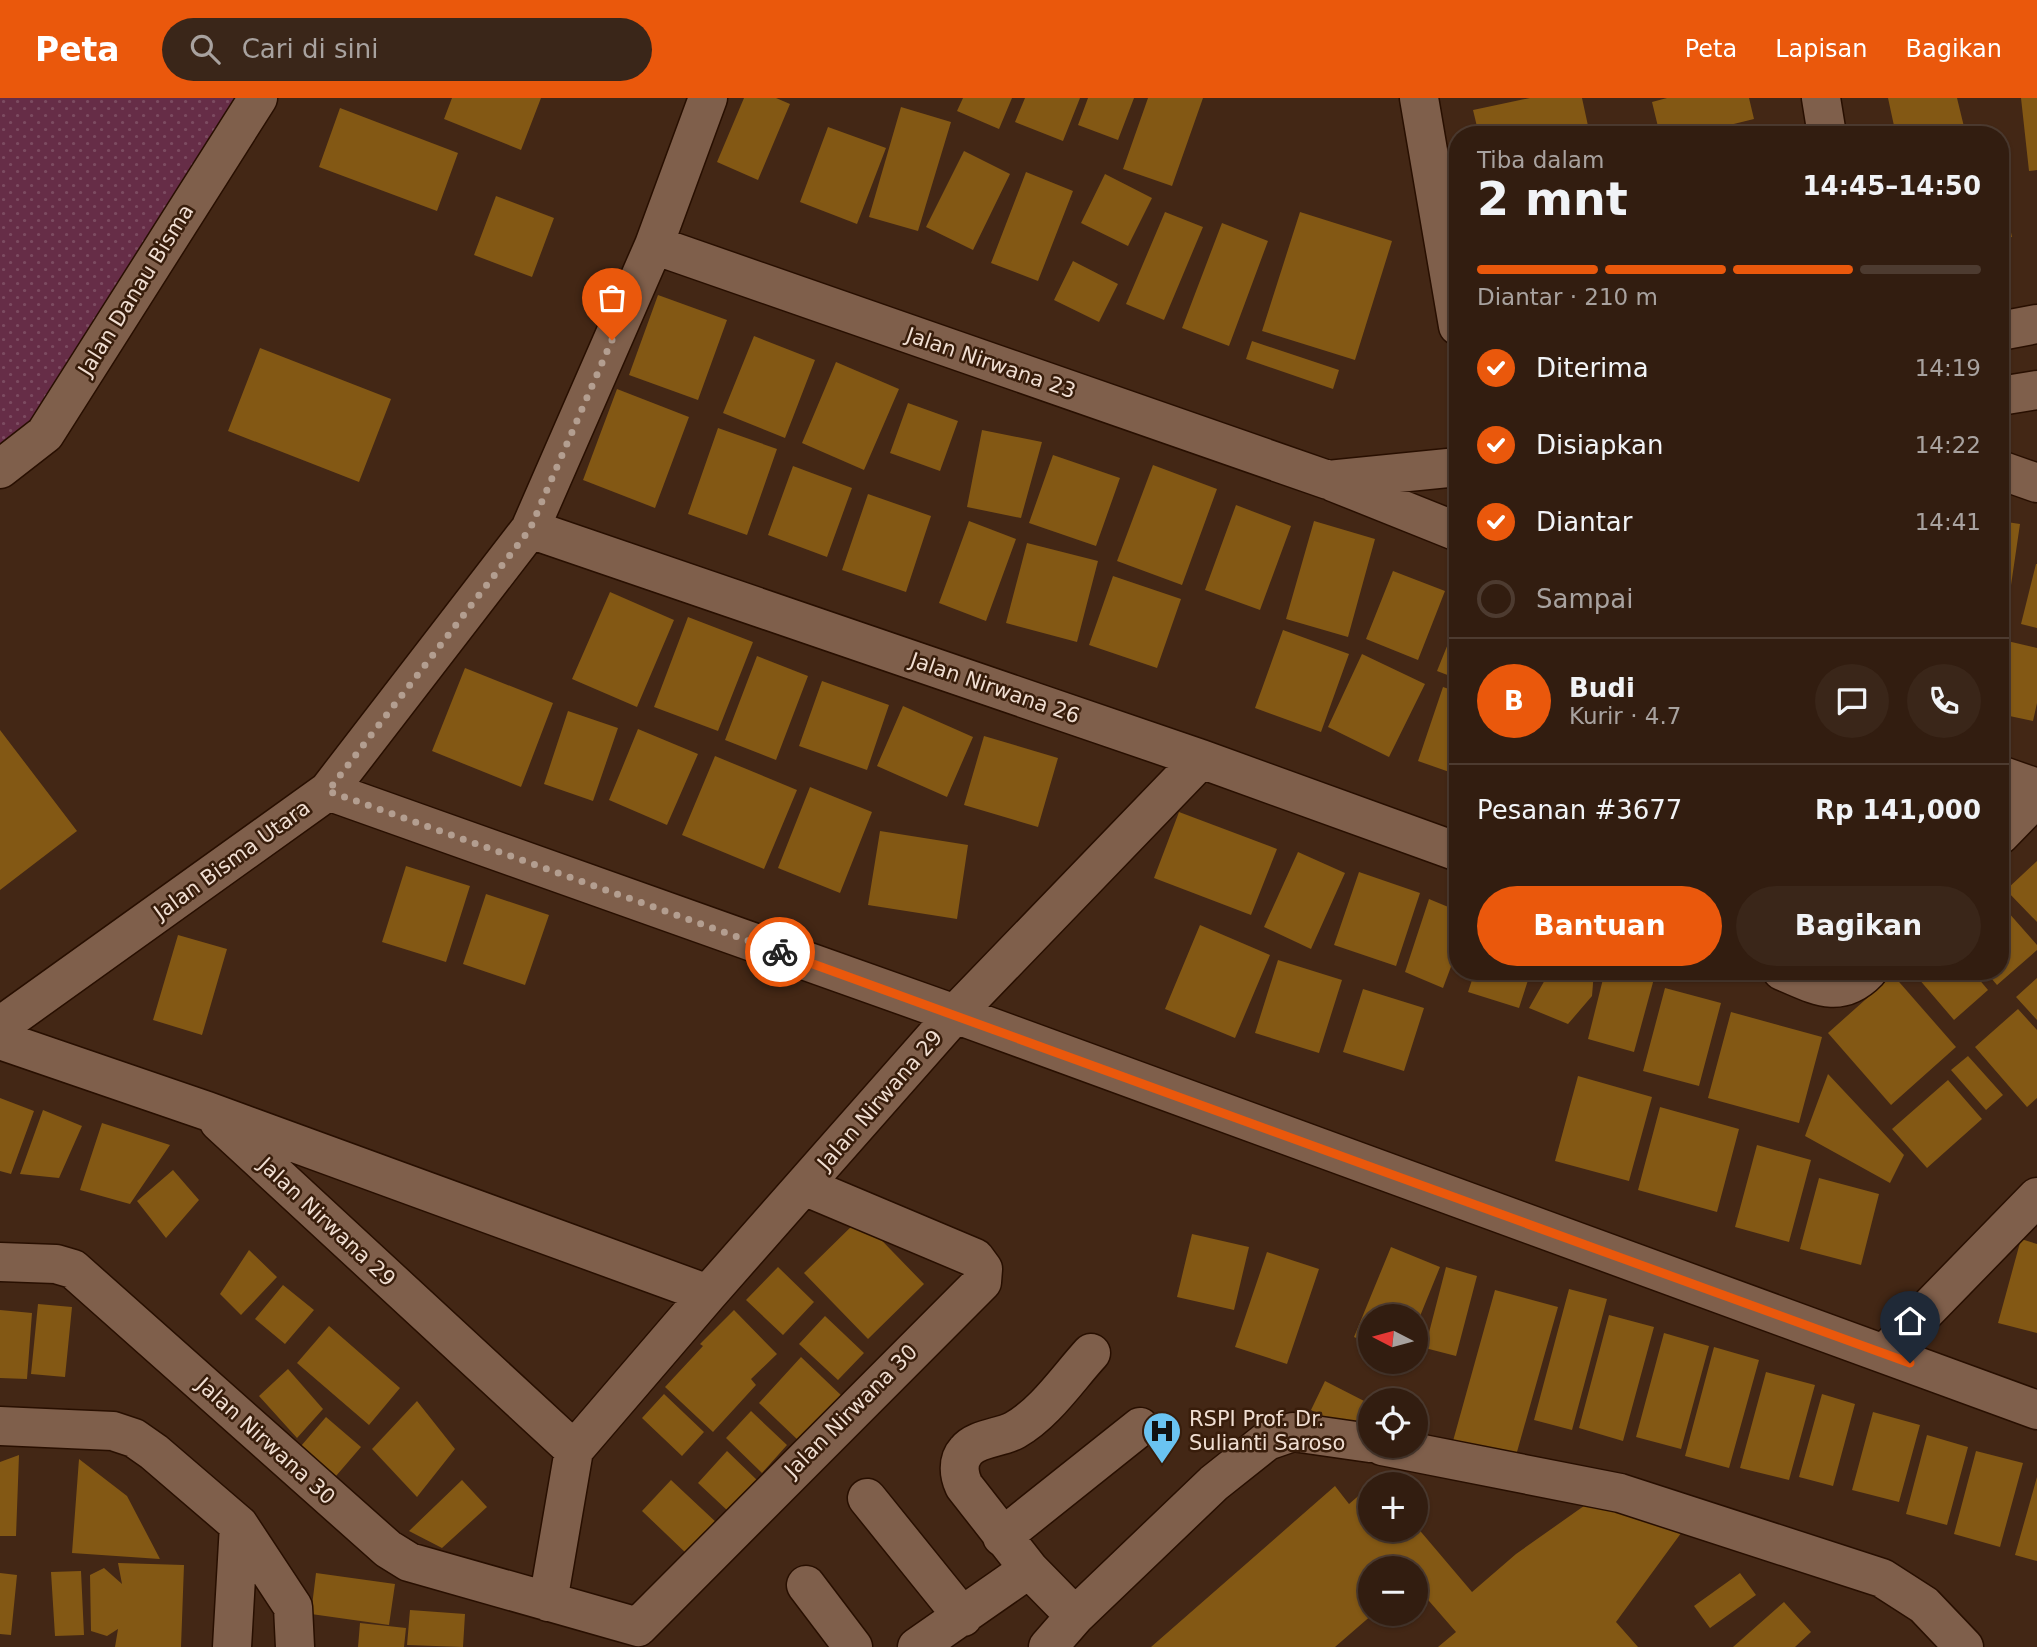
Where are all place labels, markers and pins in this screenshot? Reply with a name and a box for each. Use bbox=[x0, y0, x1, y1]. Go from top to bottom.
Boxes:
pin bbox=[582, 268, 642, 340]
pin bbox=[1880, 1291, 1940, 1363]
place label: RSPI Prof. Dr. Sulianti Saroso bbox=[1189, 1407, 1345, 1455]
hospital icon: RSPI Prof. Dr. Sulianti Saroso bbox=[1141, 1410, 1183, 1465]

